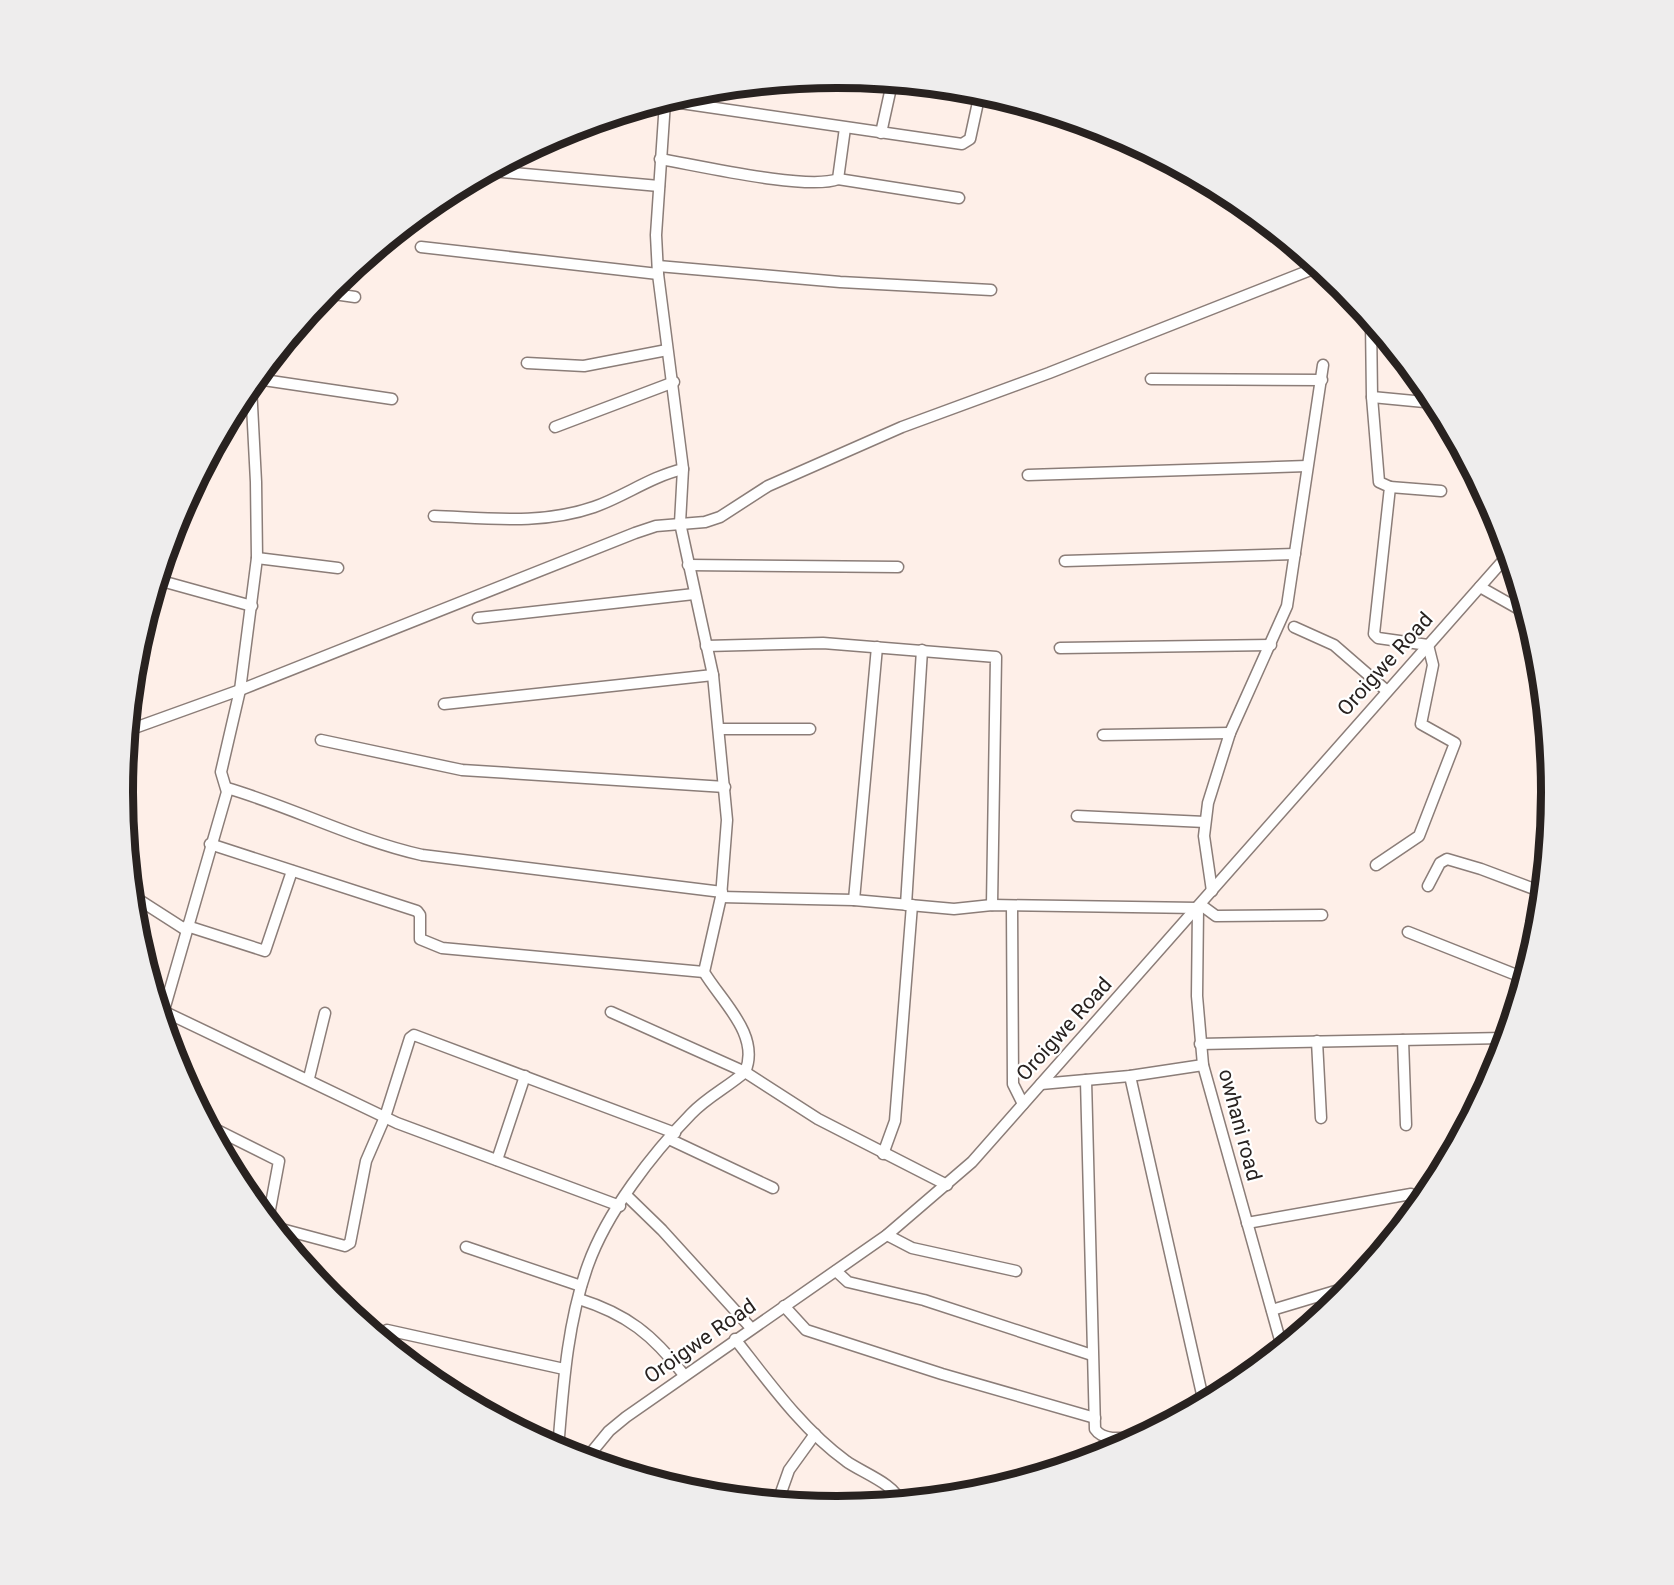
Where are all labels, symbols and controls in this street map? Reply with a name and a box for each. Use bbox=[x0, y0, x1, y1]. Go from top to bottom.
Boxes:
street label: Oroigwe Road bbox=[1332, 607, 1438, 721]
street label: Oroigwe Road bbox=[1011, 972, 1117, 1086]
street label: owhani road bbox=[1214, 1066, 1266, 1184]
street label: Oroigwe Road bbox=[640, 1294, 760, 1388]

